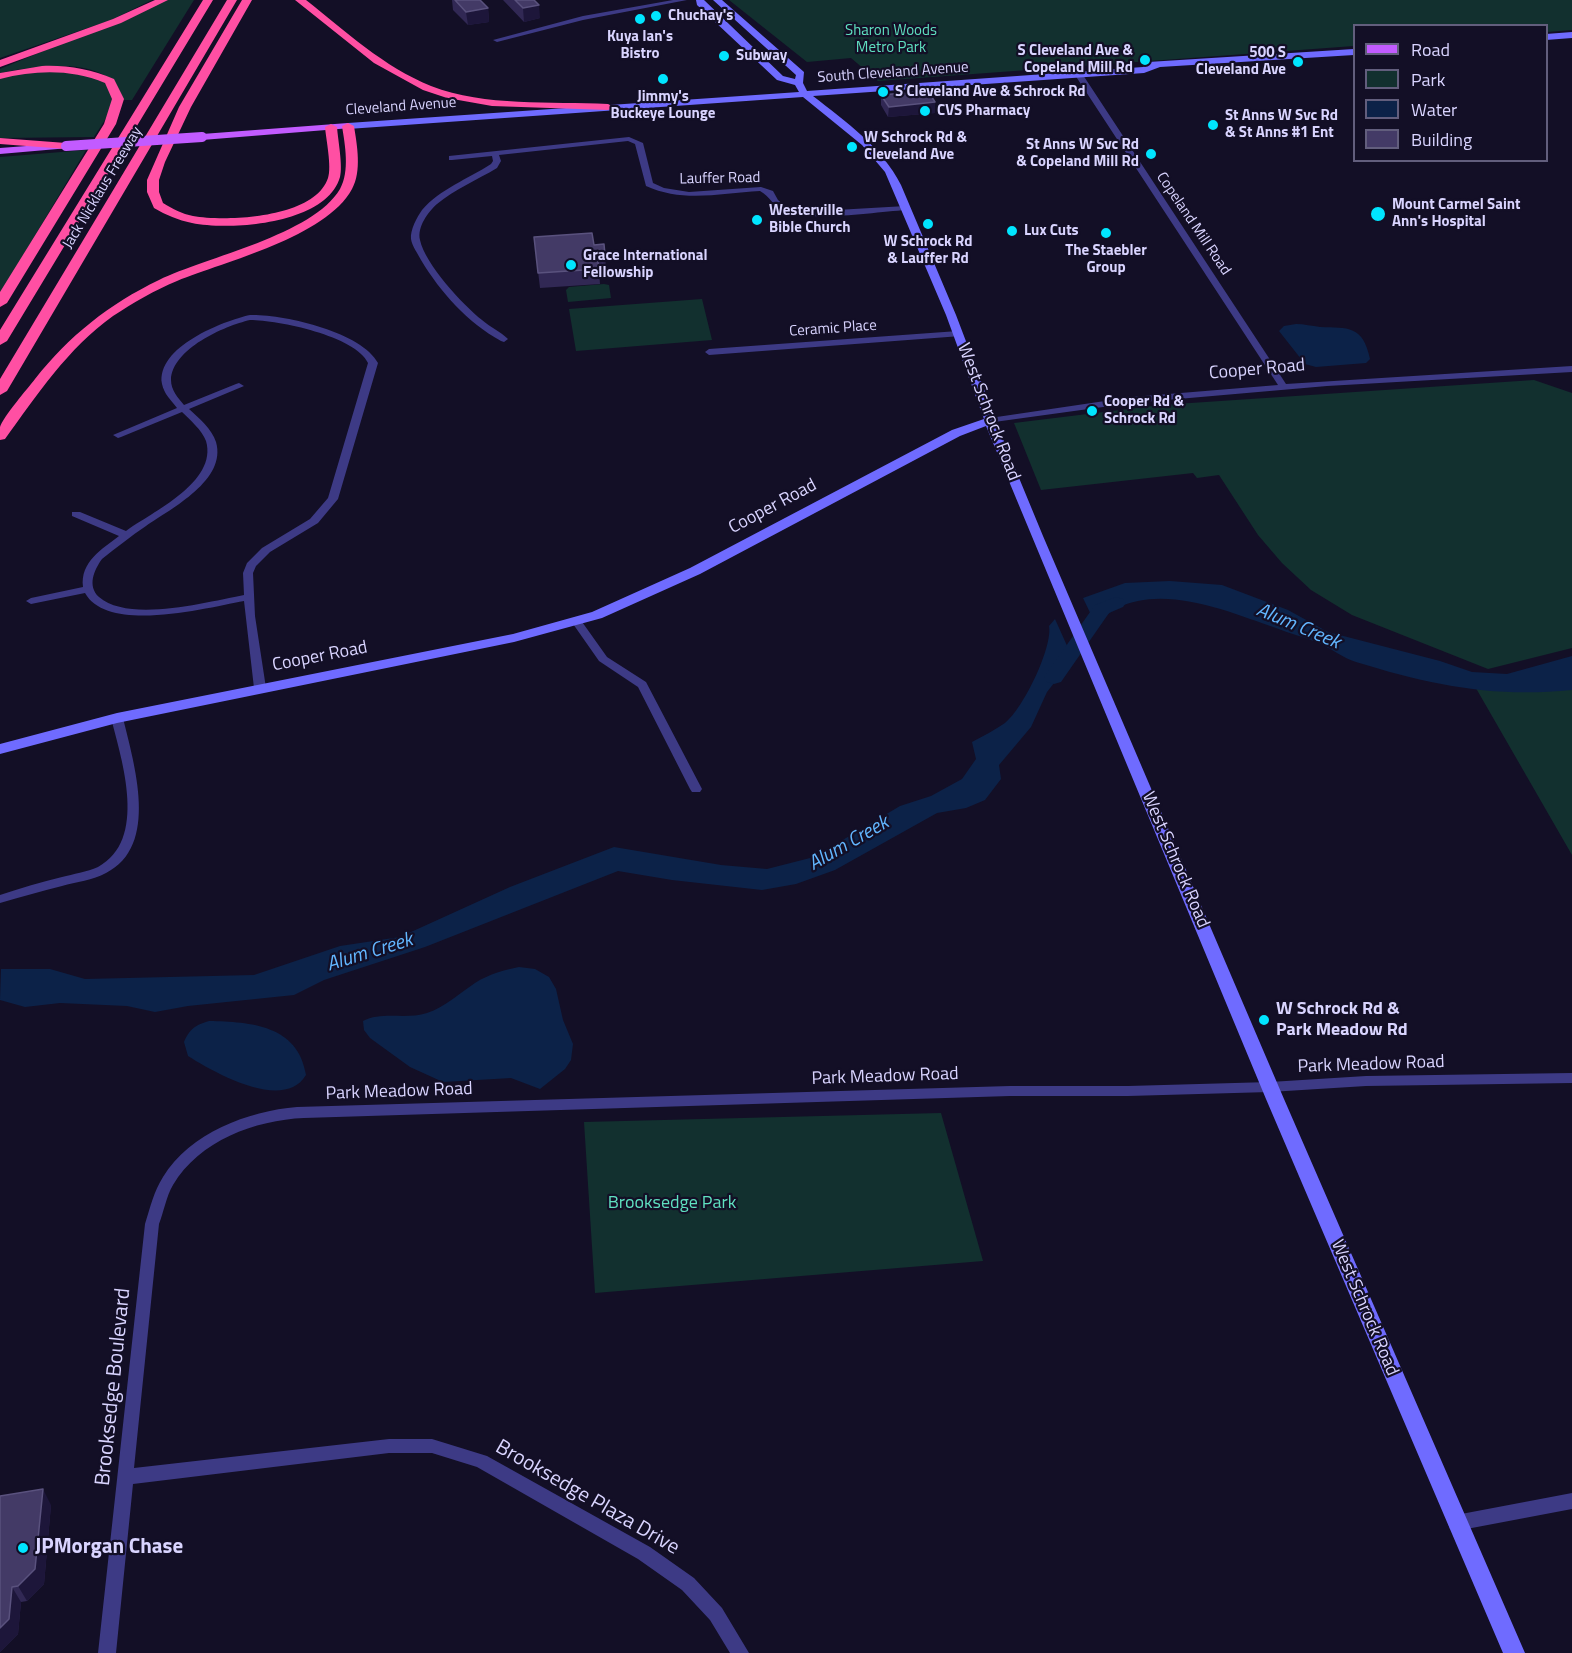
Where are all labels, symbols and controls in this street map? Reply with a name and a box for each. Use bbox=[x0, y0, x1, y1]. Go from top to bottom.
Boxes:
place label: Chuchay's bbox=[668, 7, 733, 25]
marker: Chuchay's bbox=[649, 9, 663, 23]
marker: Kuya Ian's Bistro bbox=[633, 12, 647, 26]
park label: Sharon Woods Metro Park bbox=[845, 22, 937, 57]
legend bbox=[1353, 24, 1548, 162]
place label: Kuya Ian's Bistro bbox=[607, 28, 673, 63]
text: Road bbox=[1411, 36, 1450, 63]
place label: S Cleveland Ave & Copeland Mill Rd bbox=[1018, 42, 1133, 77]
place label: 500 S Cleveland Ave bbox=[1196, 44, 1286, 79]
place label: Subway bbox=[736, 47, 787, 65]
marker: Subway bbox=[717, 49, 731, 63]
marker: S Cleveland Ave & Copeland Mill Rd bbox=[1138, 53, 1152, 67]
marker: 500 S Cleveland Ave bbox=[1291, 55, 1305, 69]
street label: South Cleveland Avenue bbox=[817, 59, 969, 87]
text: Park bbox=[1411, 66, 1445, 93]
marker: Jimmy's Buckeye Lounge bbox=[656, 72, 670, 86]
place label: S Cleveland Ave & Schrock Rd bbox=[895, 83, 1086, 101]
marker: S Cleveland Ave & Schrock Rd bbox=[876, 85, 890, 99]
place label: Jimmy's Buckeye Lounge bbox=[611, 88, 715, 123]
street label: Cleveland Avenue bbox=[345, 94, 457, 120]
text: Water bbox=[1411, 96, 1457, 123]
place label: CVS Pharmacy bbox=[937, 102, 1030, 120]
marker: CVS Pharmacy bbox=[918, 104, 932, 118]
place label: St Anns W Svc Rd & St Anns #1 Ent bbox=[1225, 107, 1338, 142]
marker: St Anns W Svc Rd & St Anns #1 Ent bbox=[1206, 118, 1220, 132]
street label: Jack Nicklaus Freeway bbox=[59, 124, 147, 252]
text: Building bbox=[1411, 126, 1472, 153]
place label: W Schrock Rd & Cleveland Ave bbox=[864, 129, 967, 164]
place label: St Anns W Svc Rd & Copeland Mill Rd bbox=[1016, 136, 1139, 171]
marker: W Schrock Rd & Cleveland Ave bbox=[845, 140, 859, 154]
marker: St Anns W Svc Rd & Copeland Mill Rd bbox=[1144, 147, 1158, 161]
street label: Lauffer Road bbox=[679, 169, 761, 189]
street label: Copeland Mill Road bbox=[1152, 169, 1234, 279]
place label: Mount Carmel Saint Ann's Hospital bbox=[1392, 196, 1521, 231]
place label: Westerville Bible Church bbox=[769, 202, 850, 237]
marker: Mount Carmel Saint Ann's Hospital bbox=[1369, 205, 1387, 223]
marker: Westerville Bible Church bbox=[750, 213, 764, 227]
marker: W Schrock Rd & Lauffer Rd bbox=[921, 217, 935, 231]
place label: Lux Cuts bbox=[1024, 222, 1079, 240]
marker: Lux Cuts bbox=[1005, 224, 1019, 238]
marker: The Staebler Group bbox=[1099, 226, 1113, 240]
place label: W Schrock Rd & Lauffer Rd bbox=[883, 233, 973, 268]
place label: The Staebler Group bbox=[1065, 242, 1147, 277]
place label: Grace International Fellowship bbox=[583, 247, 708, 282]
marker: Grace International Fellowship bbox=[564, 258, 578, 272]
street label: Ceramic Place bbox=[789, 317, 877, 341]
street label: West Schrock Road bbox=[952, 340, 1024, 484]
street label: Cooper Road bbox=[1208, 355, 1306, 385]
place label: Cooper Rd & Schrock Rd bbox=[1104, 393, 1184, 428]
marker: Cooper Rd & Schrock Rd bbox=[1085, 404, 1099, 418]
street label: Cooper Road bbox=[725, 475, 821, 539]
water label: Alum Creek bbox=[1252, 599, 1344, 655]
street label: Cooper Road bbox=[271, 637, 369, 677]
street label: West Schrock Road bbox=[1137, 789, 1213, 931]
water label: Alum Creek bbox=[805, 811, 893, 877]
water label: Alum Creek bbox=[324, 929, 416, 977]
place label: W Schrock Rd & Park Meadow Rd bbox=[1276, 999, 1408, 1042]
marker: W Schrock Rd & Park Meadow Rd bbox=[1257, 1013, 1271, 1027]
street label: Park Meadow Road bbox=[1297, 1052, 1445, 1078]
street label: Park Meadow Road bbox=[811, 1064, 959, 1090]
street label: Park Meadow Road bbox=[325, 1079, 473, 1105]
park label: Brooksedge Park bbox=[608, 1193, 736, 1215]
street label: West Schrock Road bbox=[1326, 1237, 1402, 1379]
street label: Brooksedge Boulevard bbox=[91, 1287, 137, 1487]
street label: Brooksedge Plaza Drive bbox=[491, 1435, 683, 1561]
place label: JPMorgan Chase bbox=[35, 1535, 183, 1561]
marker: JPMorgan Chase bbox=[16, 1541, 30, 1555]

